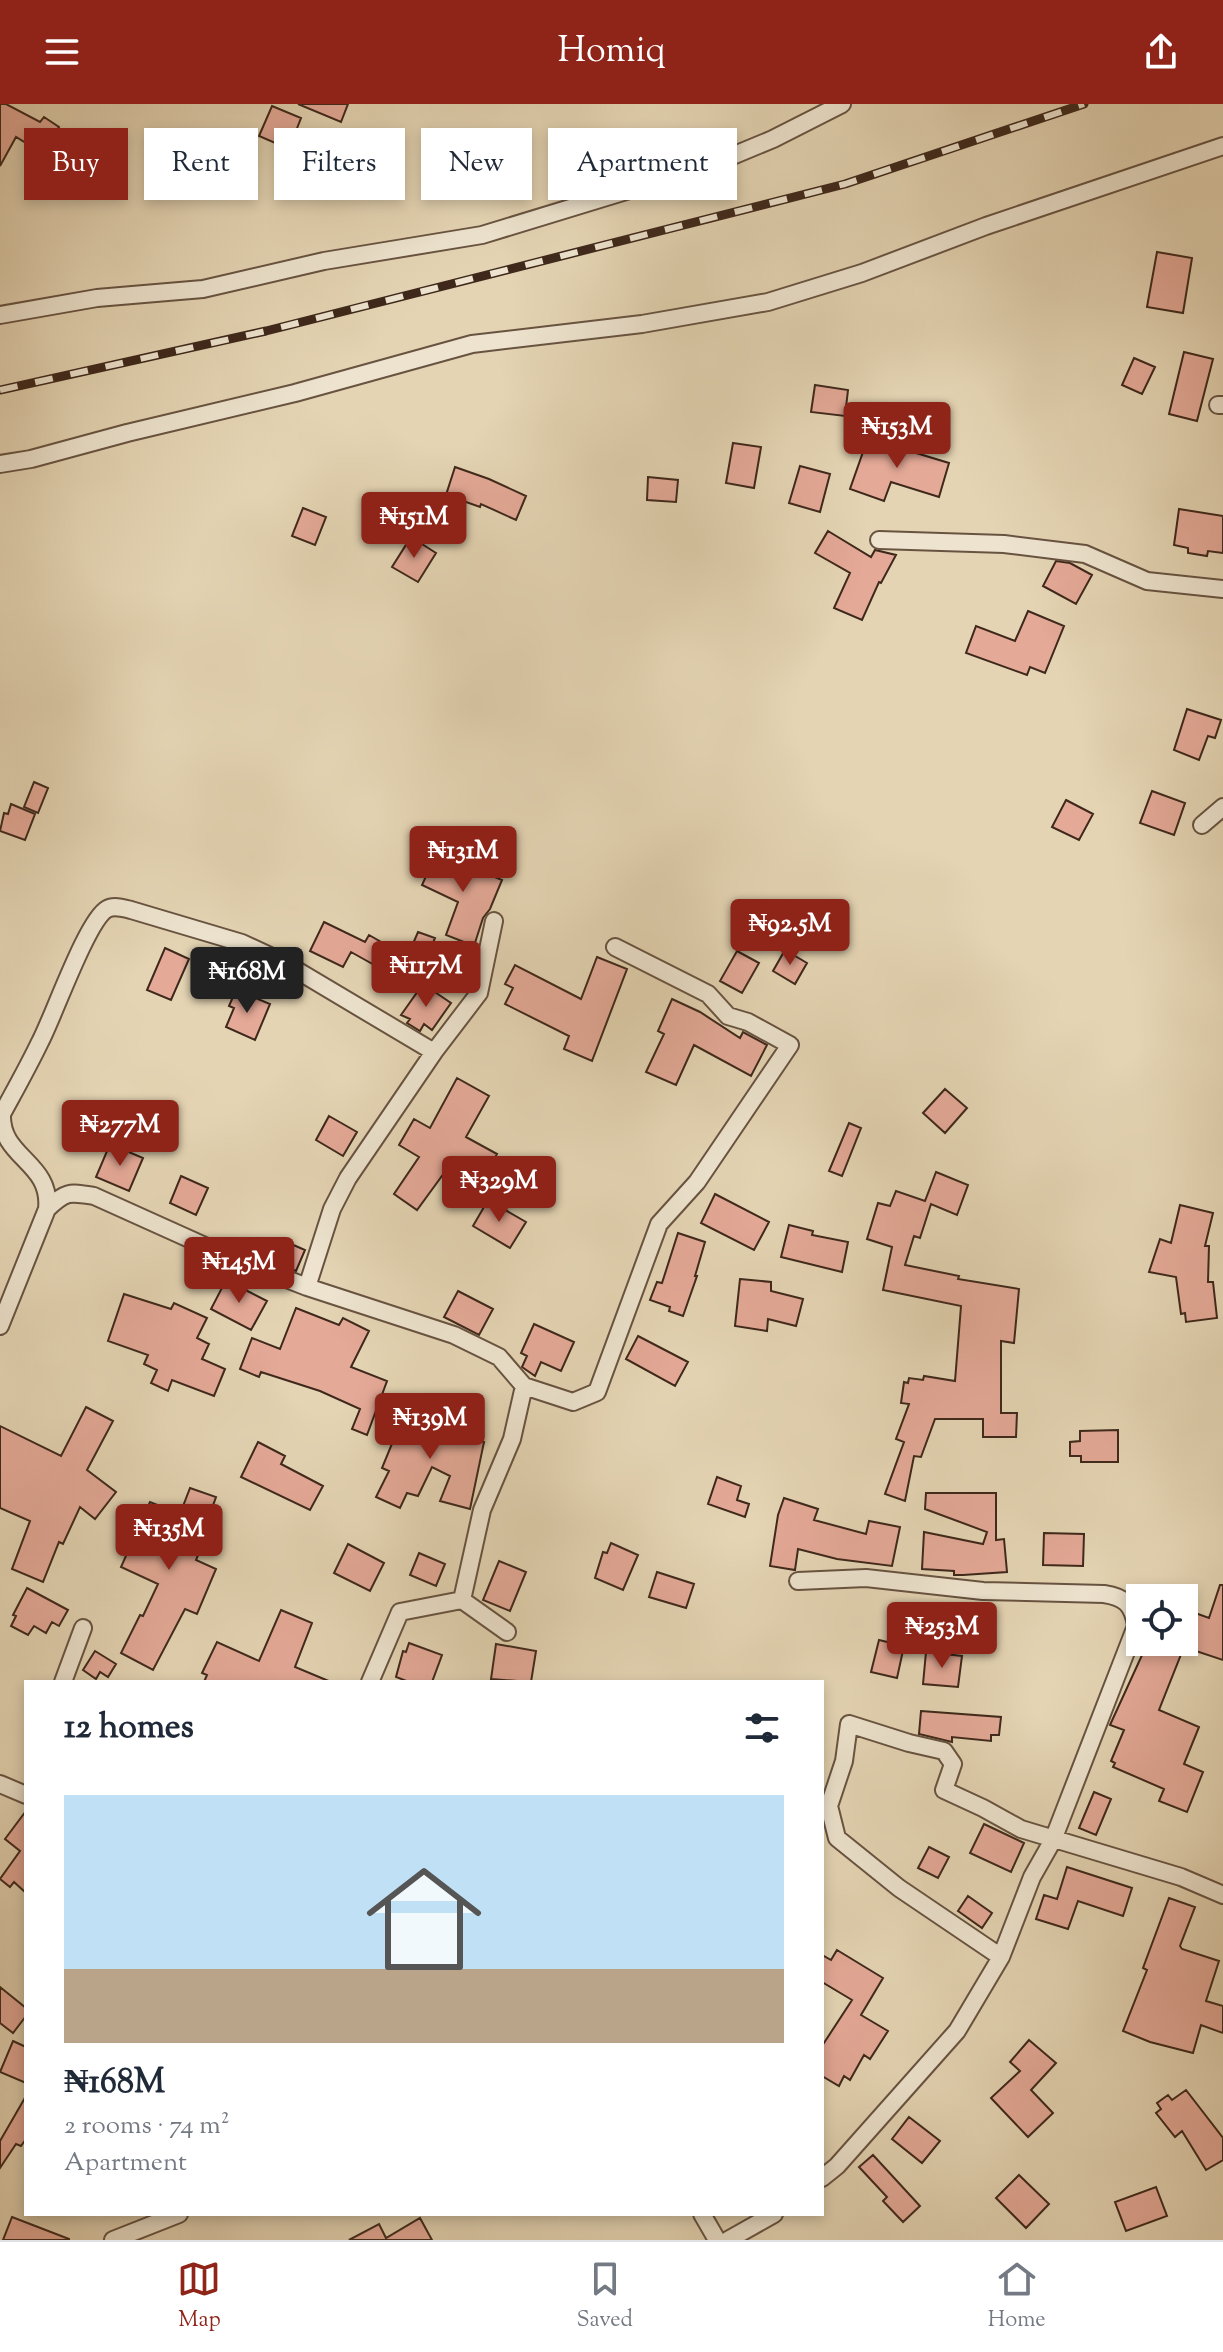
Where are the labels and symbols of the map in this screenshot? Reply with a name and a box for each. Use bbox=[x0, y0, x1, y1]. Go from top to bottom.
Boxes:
pin: ₦153M bbox=[841, 402, 953, 470]
pin: ₦151M bbox=[358, 492, 470, 560]
pin: ₦131M bbox=[407, 826, 519, 894]
pin: ₦92.5M bbox=[725, 899, 855, 967]
pin: ₦117M bbox=[370, 941, 482, 1009]
pin: ₦168M bbox=[191, 947, 303, 1015]
pin: ₦277M bbox=[64, 1100, 176, 1168]
pin: ₦329M bbox=[443, 1156, 555, 1224]
pin: ₦145M bbox=[183, 1237, 295, 1305]
pin: ₦139M bbox=[374, 1393, 486, 1461]
pin: ₦135M bbox=[113, 1504, 225, 1572]
pin: ₦253M bbox=[886, 1602, 998, 1670]

